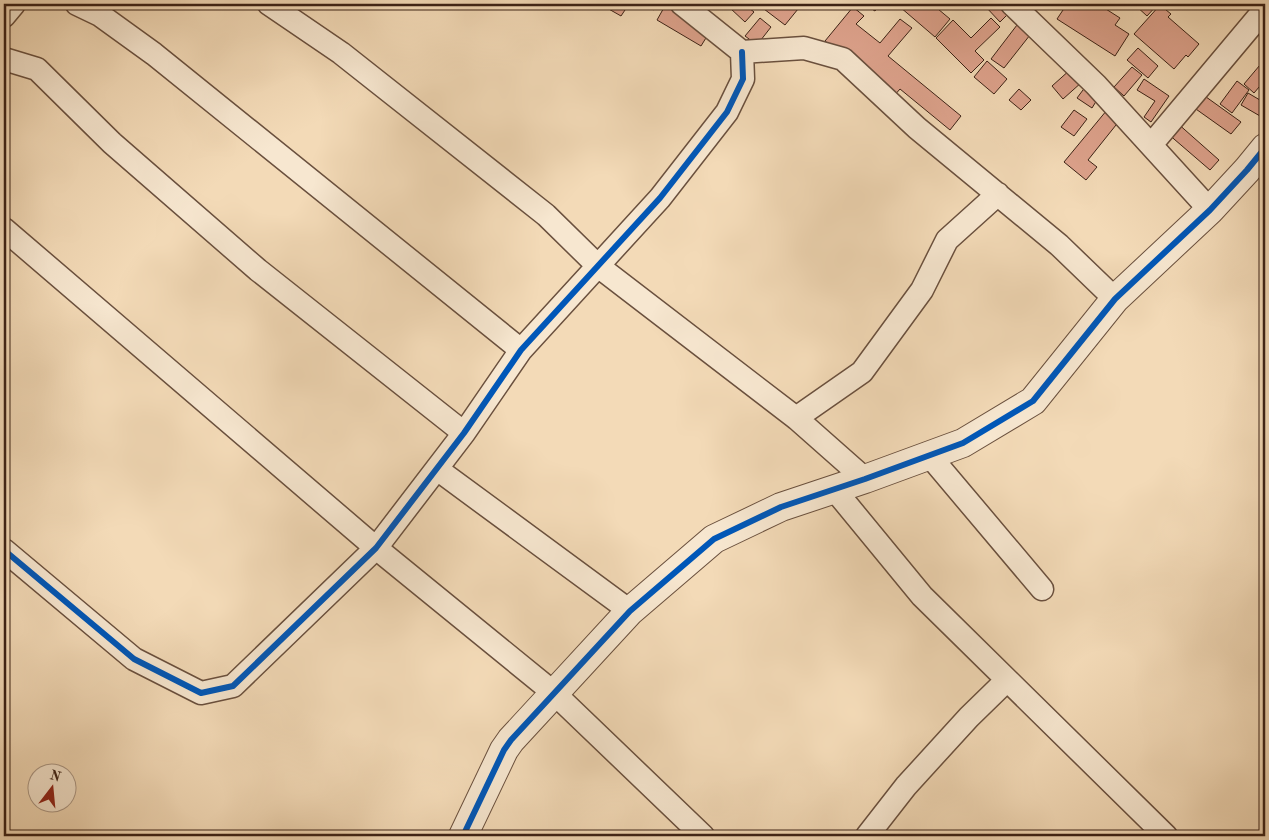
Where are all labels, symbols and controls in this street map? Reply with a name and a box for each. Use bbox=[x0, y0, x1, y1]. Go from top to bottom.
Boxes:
north arrow bbox=[28, 762, 78, 812]
text: N bbox=[48, 768, 63, 785]

